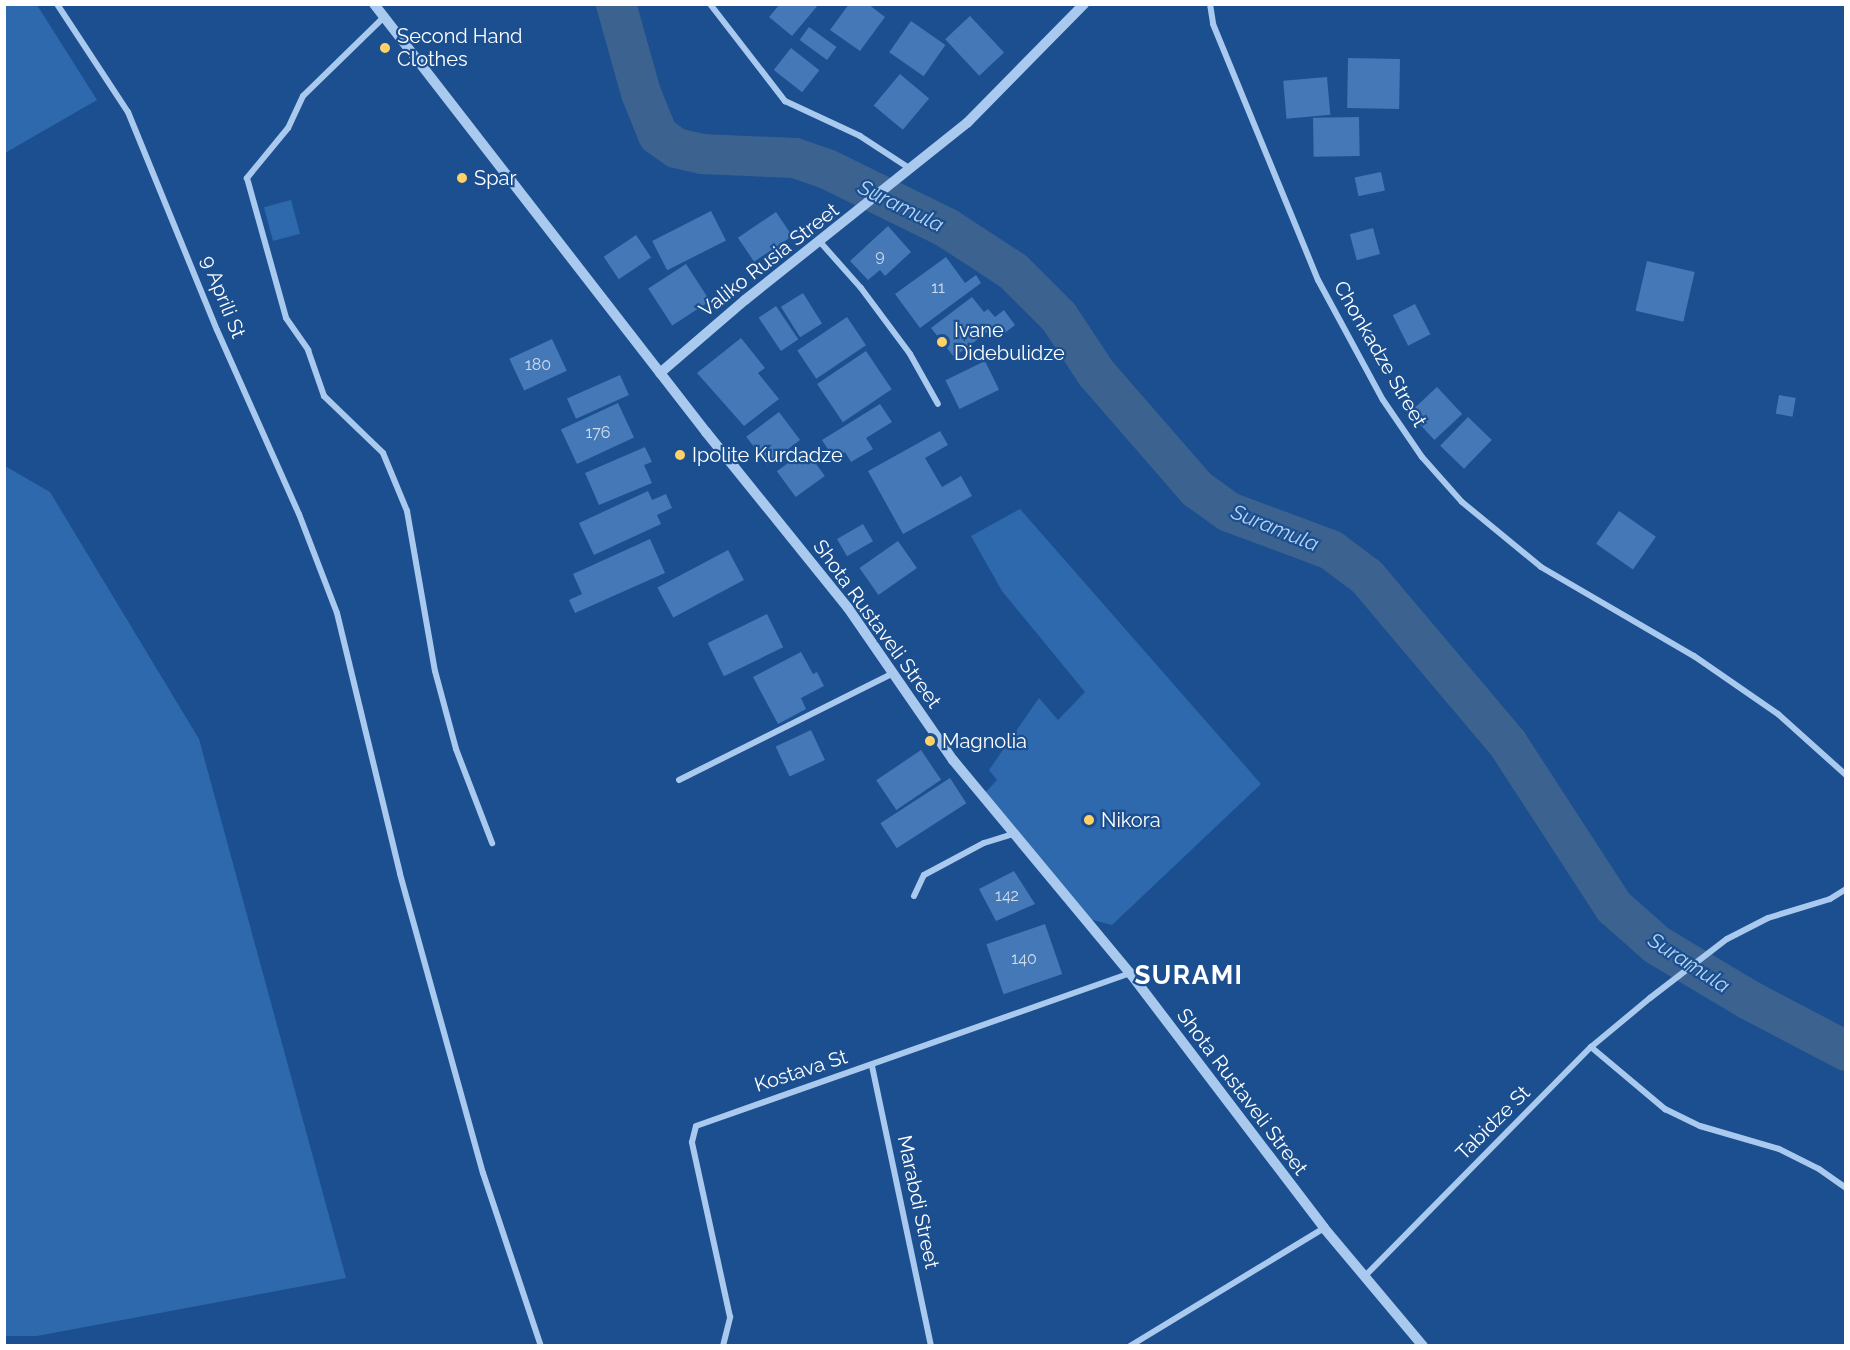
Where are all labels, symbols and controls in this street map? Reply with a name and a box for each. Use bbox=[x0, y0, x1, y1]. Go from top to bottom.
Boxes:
place label: Second Hand Clothes bbox=[397, 24, 523, 71]
marker: Second Hand Clothes bbox=[378, 41, 392, 55]
place label: Spar bbox=[474, 166, 516, 190]
marker: Spar bbox=[455, 171, 469, 185]
water label: Suramula bbox=[854, 174, 948, 238]
street label: Valiko Rusia Street bbox=[694, 198, 844, 322]
house number: 9 bbox=[875, 246, 885, 266]
street label: 9 Aprili St bbox=[195, 252, 251, 342]
street label: Chonkadze Street bbox=[1328, 277, 1432, 431]
house number: 11 bbox=[931, 278, 945, 298]
place label: Ivane Didebulidze bbox=[954, 318, 1065, 365]
marker: Ivane Didebulidze bbox=[935, 335, 949, 349]
house number: 180 bbox=[525, 355, 551, 375]
house number: 176 bbox=[586, 423, 610, 443]
place label: Ipolite Kurdadze bbox=[692, 443, 843, 467]
marker: Ipolite Kurdadze bbox=[673, 448, 687, 462]
water label: Suramula bbox=[1228, 499, 1322, 557]
street label: Shota Rustaveli Street bbox=[808, 535, 946, 713]
place label: Magnolia bbox=[942, 729, 1027, 753]
marker: Magnolia bbox=[923, 734, 937, 748]
place label: Nikora bbox=[1101, 808, 1161, 832]
marker: Nikora bbox=[1082, 813, 1096, 827]
house number: 142 bbox=[995, 886, 1019, 906]
water label: Suramula bbox=[1644, 927, 1734, 999]
house number: 140 bbox=[1011, 949, 1037, 969]
district label: SURAMI bbox=[1134, 960, 1244, 992]
street label: Shota Rustaveli Street bbox=[1172, 1004, 1312, 1180]
street label: Kostava St bbox=[752, 1045, 850, 1097]
street label: Tabidze St bbox=[1451, 1081, 1535, 1165]
street label: Marabdi Street bbox=[892, 1133, 944, 1271]

